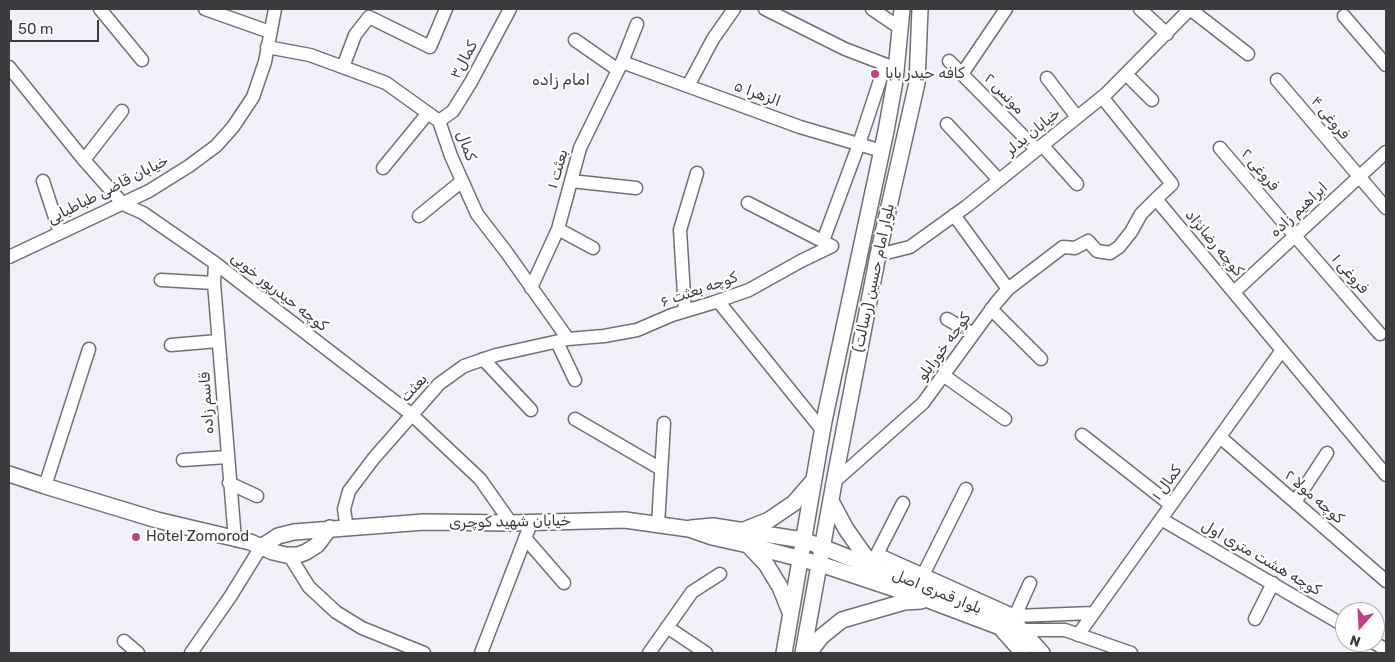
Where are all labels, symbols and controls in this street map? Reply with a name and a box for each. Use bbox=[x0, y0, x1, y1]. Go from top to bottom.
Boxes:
scale bar bbox=[12, 10, 101, 42]
text: 50 m bbox=[18, 20, 53, 38]
street label: کمال۳ bbox=[446, 38, 482, 82]
place label: کافه حیدر بابا bbox=[885, 65, 965, 83]
marker: کافه حیدر بابا bbox=[869, 68, 881, 80]
district label: امام زاده bbox=[532, 70, 590, 90]
street label: مونس ۲ bbox=[980, 70, 1028, 118]
street label: الزهرا ۵ bbox=[731, 77, 783, 111]
street label: فروغی ۴ bbox=[1307, 93, 1353, 143]
street label: خیابان یدلر bbox=[1002, 104, 1064, 160]
street label: کمال bbox=[452, 128, 480, 164]
street label: فروغی ۲ bbox=[1237, 145, 1283, 195]
street label: بعثت ۱ bbox=[544, 147, 572, 191]
street label: خیابان قاضی طباطبایی bbox=[44, 152, 172, 228]
street label: ابراهیم زاده bbox=[1266, 179, 1332, 241]
street label: بلوار امام حسین (رسالت) bbox=[849, 202, 899, 354]
street label: کوچه رضانژاد bbox=[1181, 206, 1247, 280]
street label: کوچه حیدرپور خویی bbox=[227, 249, 331, 335]
street label: فروغی ۱ bbox=[1328, 250, 1372, 298]
street label: کوچه بعثت ۶ bbox=[658, 268, 740, 312]
street label: کوچه خورابلو bbox=[913, 309, 975, 385]
street label: بعثت bbox=[397, 370, 431, 406]
street label: قاسم زاده bbox=[196, 371, 218, 435]
street label: کمال ۱ bbox=[1148, 462, 1186, 504]
street label: کوچه مولا ۲ bbox=[1281, 466, 1347, 528]
street label: خیابان شهید کوچری bbox=[449, 512, 571, 532]
street label: کوچه هشت متری اول bbox=[1198, 516, 1324, 600]
place label: Hotel Zomorod bbox=[146, 528, 249, 546]
marker: Hotel Zomorod bbox=[130, 531, 142, 543]
street label: بلوار قمری اصل bbox=[890, 566, 984, 618]
north arrow bbox=[1335, 602, 1385, 652]
text: N bbox=[1348, 631, 1363, 650]

